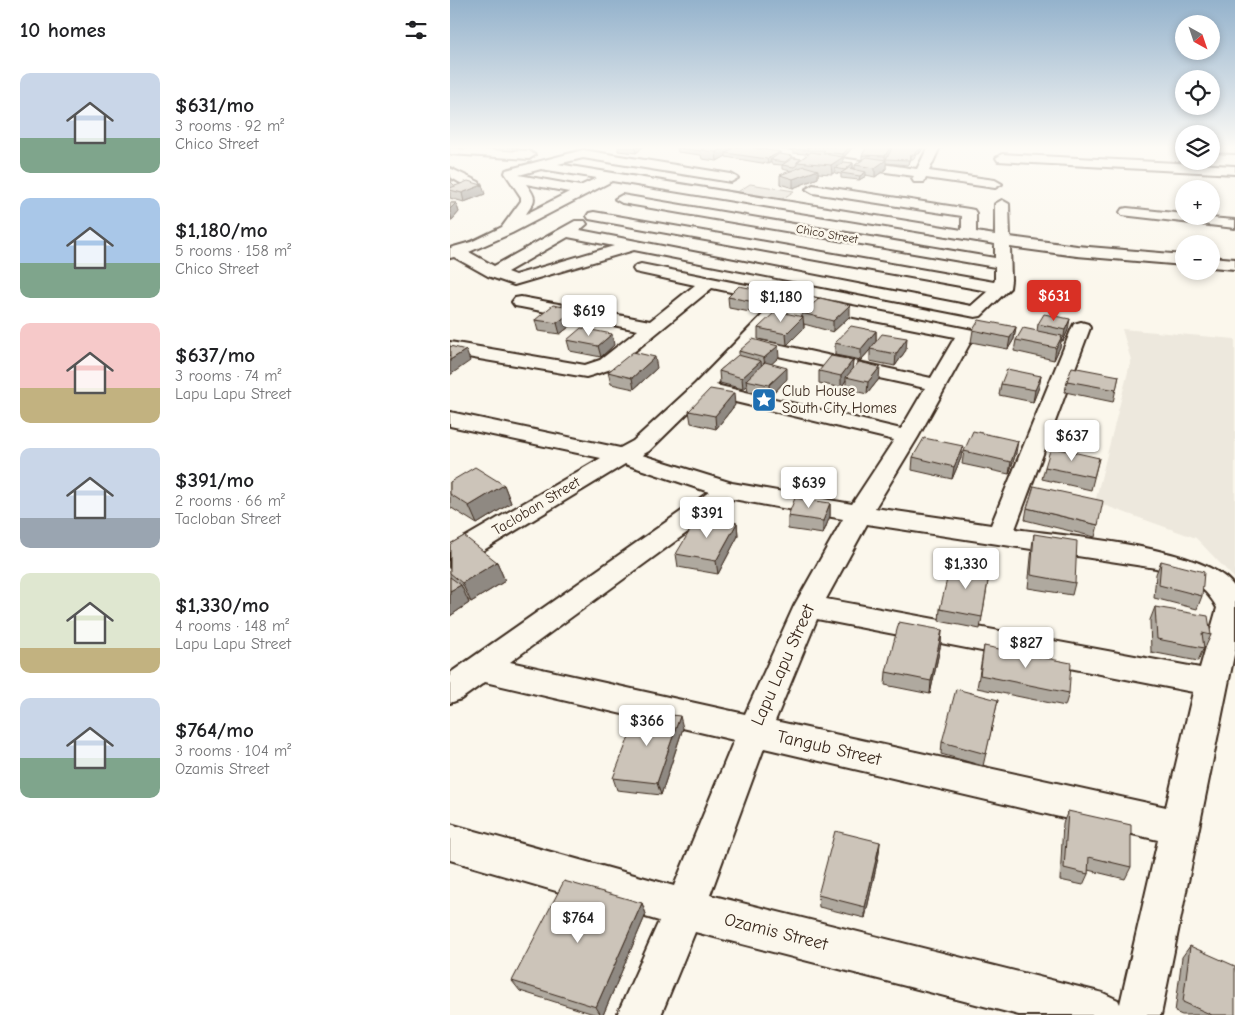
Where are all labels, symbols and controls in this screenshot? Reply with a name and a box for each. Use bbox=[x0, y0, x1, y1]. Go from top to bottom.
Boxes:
north arrow bbox=[1175, 15, 1220, 60]
map controls bbox=[1175, 15, 1220, 280]
icon: filters bbox=[402, 16, 430, 44]
text: 10 homes bbox=[20, 18, 106, 42]
button: locate bbox=[1175, 70, 1220, 115]
icon: home bbox=[60, 93, 120, 153]
text: $631/mo bbox=[175, 93, 254, 117]
text: 3 rooms · 92 m² bbox=[175, 117, 284, 135]
button: layers bbox=[1175, 125, 1220, 170]
text: Chico Street bbox=[175, 135, 259, 153]
button: + bbox=[1175, 180, 1220, 225]
icon: home bbox=[60, 218, 120, 278]
text: $1,180/mo bbox=[175, 218, 268, 242]
street label: Chico Street bbox=[795, 222, 860, 246]
button: − bbox=[1175, 235, 1220, 280]
text: 5 rooms · 158 m² bbox=[175, 242, 291, 260]
text: Chico Street bbox=[175, 260, 259, 278]
pin: $1,180 bbox=[740, 280, 822, 323]
pin: $631 bbox=[1024, 280, 1084, 322]
text: $631 bbox=[1038, 287, 1070, 305]
text: $1,180 bbox=[760, 288, 802, 306]
pin: $619 bbox=[559, 294, 619, 337]
text: $619 bbox=[573, 302, 605, 320]
icon: home bbox=[60, 343, 120, 403]
text: $637/mo bbox=[175, 343, 255, 367]
text: 3 rooms · 74 m² bbox=[175, 367, 281, 385]
place label: Club House South City Homes bbox=[782, 382, 897, 417]
text: Lapu Lapu Street bbox=[175, 385, 291, 403]
place icon: Club House South City Homes bbox=[751, 387, 777, 413]
pin: $637 bbox=[1042, 420, 1102, 462]
text: $637 bbox=[1055, 427, 1089, 445]
pin: $639 bbox=[779, 466, 839, 509]
icon: home bbox=[60, 468, 120, 528]
text: $391/mo bbox=[175, 468, 254, 492]
street label: Tacloban Street bbox=[489, 472, 584, 539]
text: $639 bbox=[792, 474, 826, 492]
text: 2 rooms · 66 m² bbox=[175, 492, 285, 510]
pin: $391 bbox=[677, 496, 737, 539]
text: $391 bbox=[691, 504, 723, 522]
text: Tacloban Street bbox=[175, 510, 281, 528]
pin: $1,330 bbox=[925, 548, 1007, 590]
text: $1,330 bbox=[944, 555, 988, 573]
icon: home bbox=[60, 593, 120, 653]
text: $1,330/mo bbox=[175, 593, 269, 617]
street label: Lapu Lapu Street bbox=[747, 600, 819, 729]
text: 4 rooms · 148 m² bbox=[175, 617, 289, 635]
pin: $827 bbox=[996, 626, 1056, 669]
text: $827 bbox=[1010, 634, 1042, 652]
text: Lapu Lapu Street bbox=[175, 635, 291, 653]
pin: $366 bbox=[617, 704, 677, 747]
text: $366 bbox=[630, 712, 664, 730]
icon: home bbox=[60, 718, 120, 778]
text: $764/mo bbox=[175, 718, 254, 742]
street label: Tangub Street bbox=[775, 726, 884, 770]
text: 3 rooms · 104 m² bbox=[175, 742, 291, 760]
text: Ozamis Street bbox=[175, 760, 269, 778]
pin: $764 bbox=[548, 902, 608, 944]
text: $764 bbox=[562, 909, 594, 927]
street label: Ozamis Street bbox=[722, 909, 831, 955]

